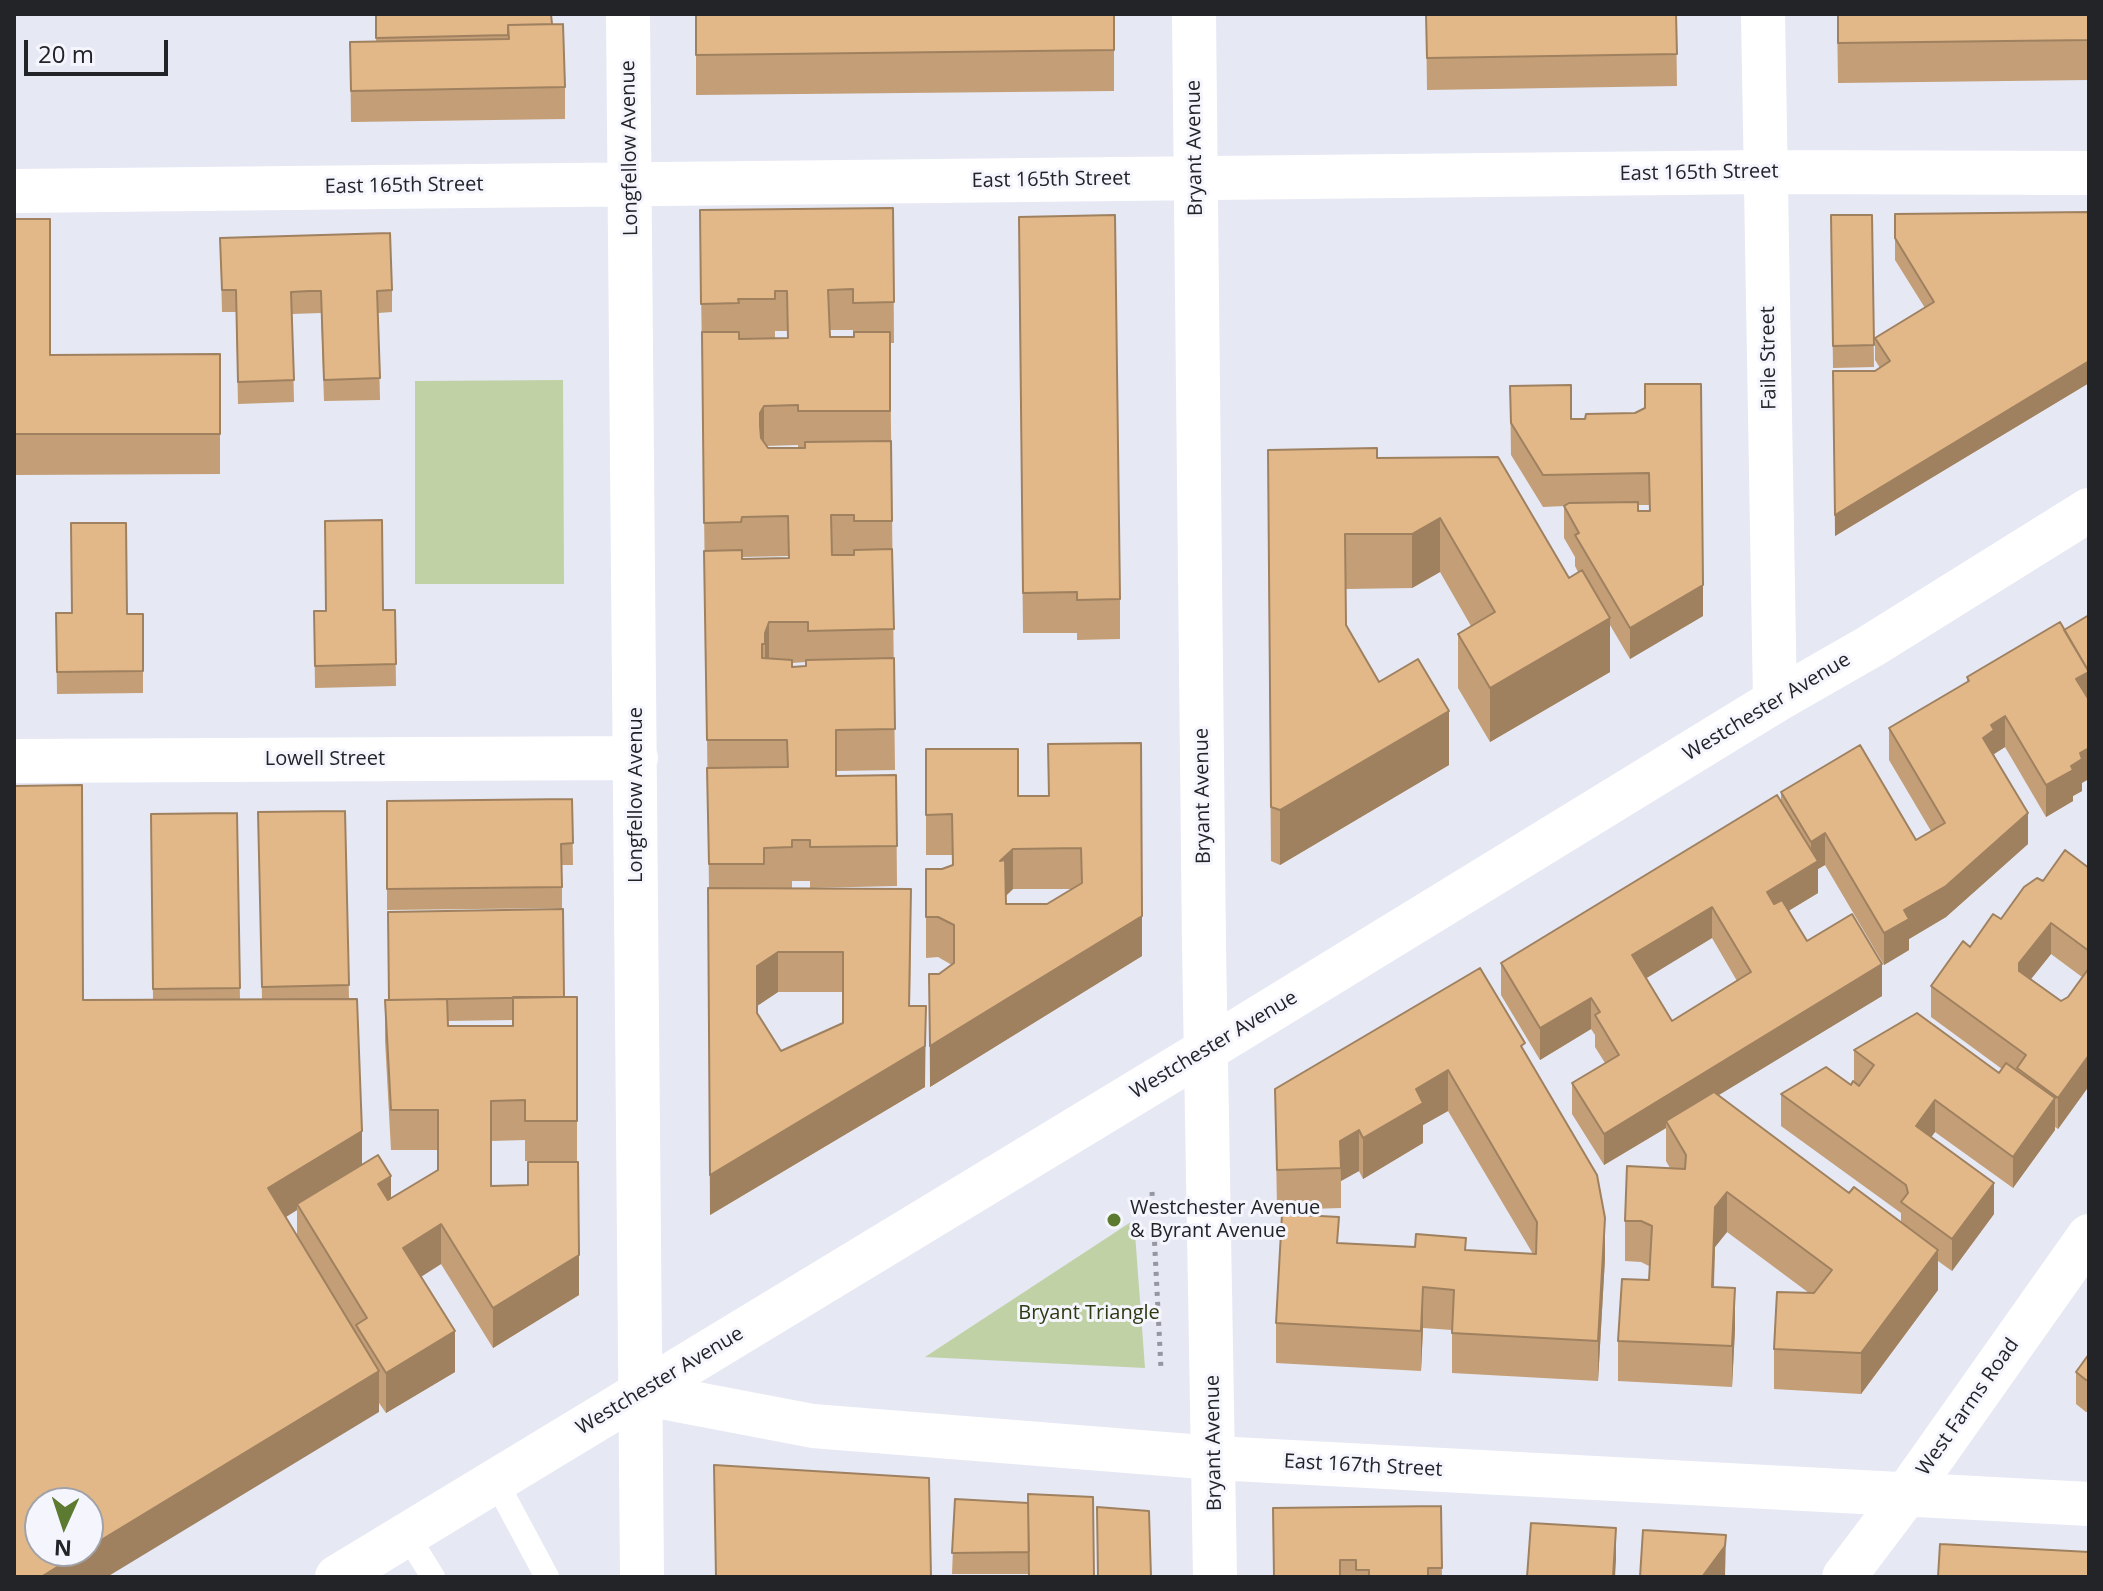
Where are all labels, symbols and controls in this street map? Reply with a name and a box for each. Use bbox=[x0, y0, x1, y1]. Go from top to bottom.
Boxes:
scale bar bbox=[28, 24, 172, 74]
text: 20 m bbox=[38, 37, 94, 70]
street label: Longfellow Avenue bbox=[616, 60, 644, 236]
street label: Bryant Avenue bbox=[1182, 80, 1208, 216]
street label: East 165th Street bbox=[1619, 160, 1779, 186]
street label: East 165th Street bbox=[971, 167, 1131, 193]
street label: East 165th Street bbox=[324, 173, 484, 199]
street label: Faile Street bbox=[1756, 306, 1782, 410]
street label: Westchester Avenue bbox=[1679, 648, 1855, 766]
street label: Longfellow Avenue bbox=[624, 707, 648, 883]
street label: Bryant Avenue bbox=[1190, 728, 1216, 864]
street label: Lowell Street bbox=[265, 747, 385, 771]
street label: Westchester Avenue bbox=[1126, 986, 1302, 1104]
place label: Westchester Avenue & Byrant Avenue bbox=[1130, 1196, 1320, 1243]
marker: Westchester Avenue & Byrant Avenue bbox=[1105, 1211, 1123, 1229]
park label: Bryant Triangle bbox=[1018, 1301, 1160, 1325]
street label: Westchester Avenue bbox=[572, 1322, 748, 1440]
street label: West Farms Road bbox=[1912, 1334, 2024, 1480]
street label: Bryant Avenue bbox=[1201, 1375, 1227, 1511]
street label: East 167th Street bbox=[1283, 1450, 1443, 1482]
north arrow bbox=[24, 1487, 104, 1567]
text: N bbox=[53, 1534, 73, 1564]

